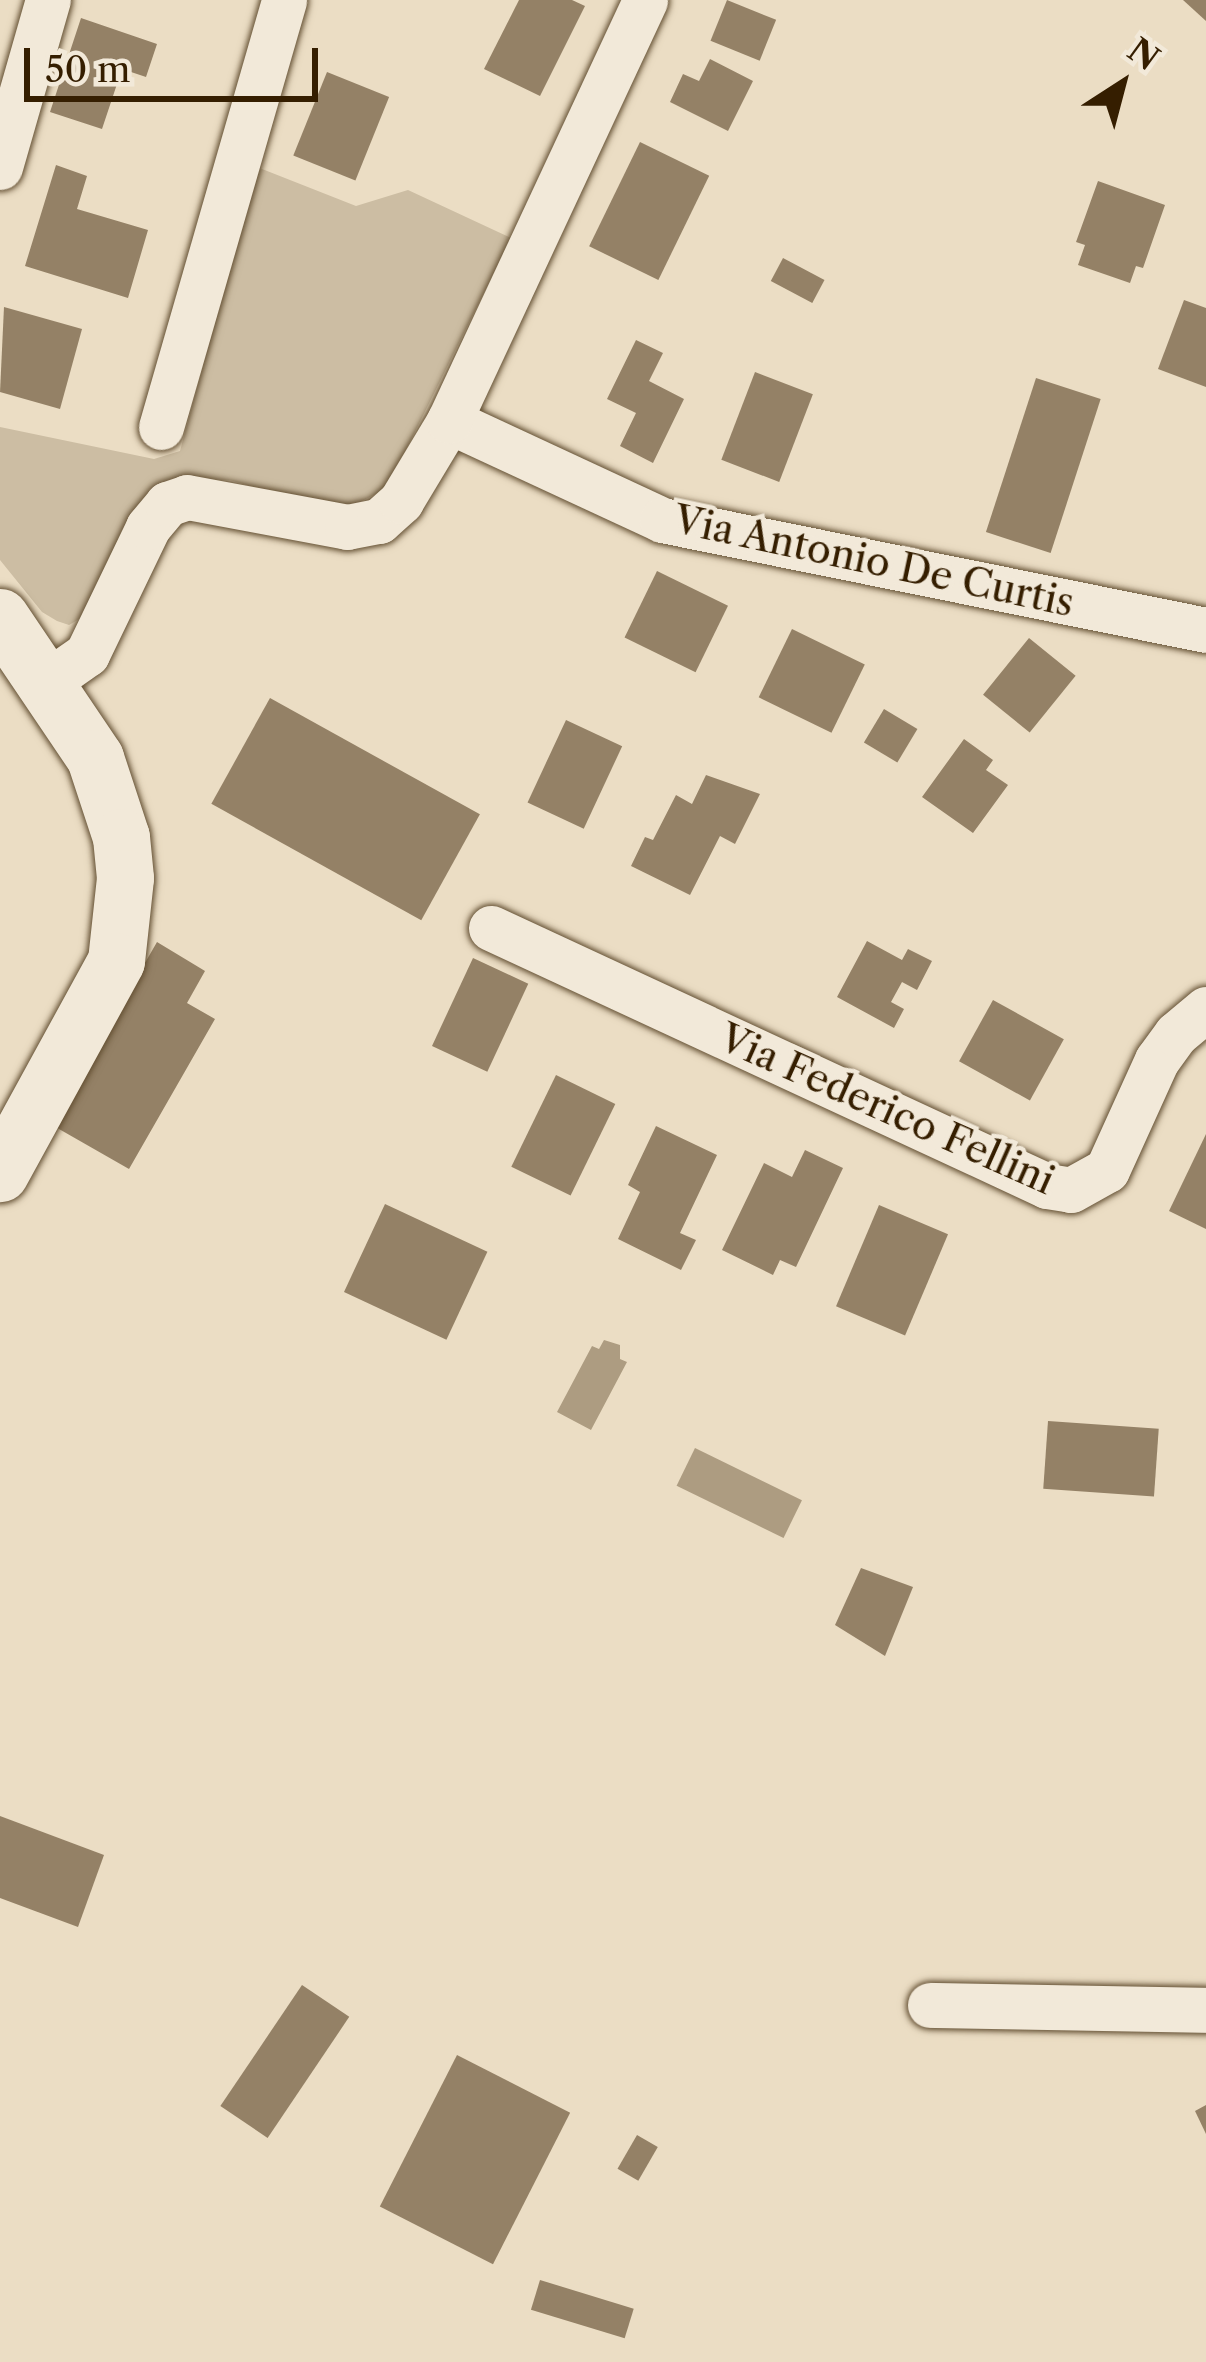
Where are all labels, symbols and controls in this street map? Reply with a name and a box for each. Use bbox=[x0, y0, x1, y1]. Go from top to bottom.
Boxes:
scale bar bbox=[30, 24, 324, 98]
north arrow bbox=[1062, 24, 1182, 144]
text: N bbox=[1120, 29, 1167, 79]
text: 50 m bbox=[45, 47, 130, 91]
street label: Via Antonio De Curtis bbox=[669, 496, 1079, 626]
street label: Via Federico Fellini bbox=[712, 1014, 1062, 1204]

